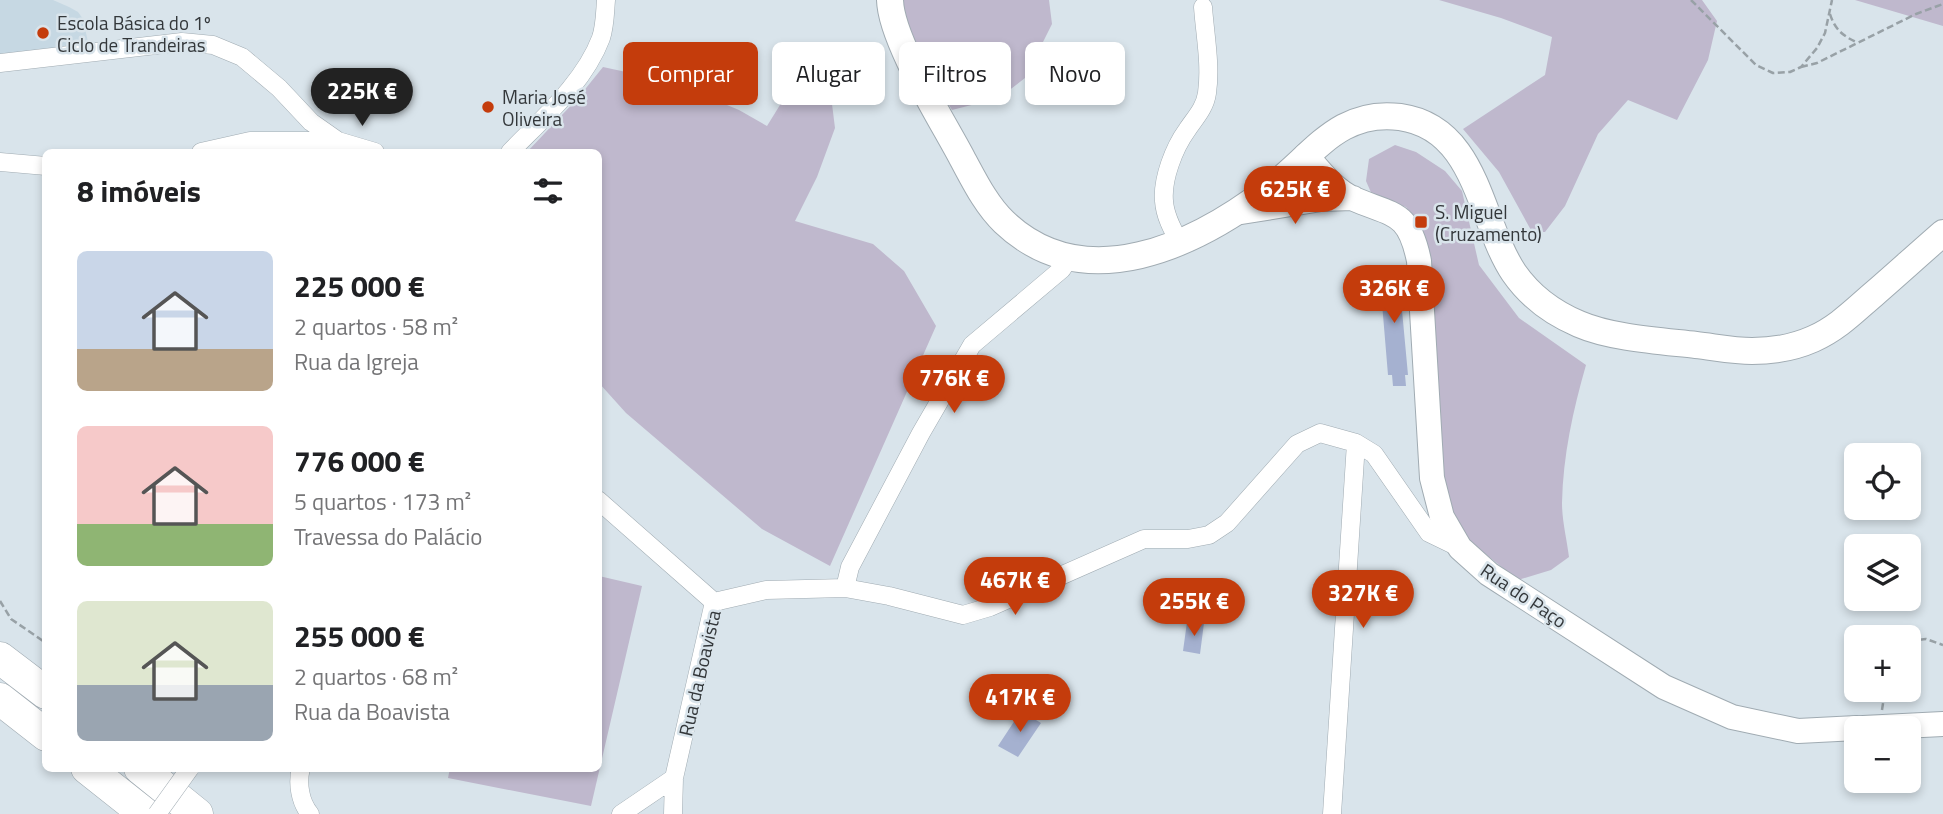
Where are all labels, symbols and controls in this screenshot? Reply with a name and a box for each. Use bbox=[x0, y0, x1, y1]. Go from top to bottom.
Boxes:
place label: Escola Básica do 1º Ciclo de Trandeiras bbox=[57, 8, 211, 59]
marker: Escola Básica do 1º Ciclo de Trandeiras bbox=[35, 25, 51, 41]
chip: Comprar bbox=[623, 42, 758, 105]
chip: Alugar bbox=[772, 42, 885, 105]
chip: Filtros bbox=[899, 42, 1011, 105]
chip: Novo bbox=[1025, 42, 1125, 105]
pin: 225K € bbox=[305, 68, 419, 128]
text: 225K € bbox=[327, 73, 397, 108]
place label: Maria José Oliveira bbox=[502, 82, 586, 133]
marker: Maria José Oliveira bbox=[480, 99, 496, 115]
pin: 625K € bbox=[1238, 166, 1352, 226]
text: 8 imóveis bbox=[77, 168, 201, 214]
text: 625K € bbox=[1260, 171, 1330, 206]
icon: filters bbox=[529, 172, 567, 210]
place label: S. Miguel (Cruzamento) bbox=[1435, 197, 1542, 248]
marker: S. Miguel (Cruzamento) bbox=[1413, 214, 1429, 230]
text: 225 000 € bbox=[294, 263, 425, 309]
pin: 326K € bbox=[1337, 266, 1451, 325]
text: 326K € bbox=[1359, 270, 1429, 305]
icon: home bbox=[133, 279, 217, 363]
text: 2 quartos · 58 m² bbox=[294, 309, 458, 344]
text: Rua da Igreja bbox=[294, 344, 419, 379]
pin: 776K € bbox=[897, 356, 1011, 415]
text: 776K € bbox=[919, 360, 989, 395]
text: 776 000 € bbox=[294, 438, 425, 484]
map controls bbox=[1844, 443, 1921, 793]
button: locate bbox=[1844, 443, 1921, 520]
icon: home bbox=[133, 454, 217, 538]
text: 5 quartos · 173 m² bbox=[294, 484, 471, 519]
text: Travessa do Palácio bbox=[294, 519, 482, 554]
button: layers bbox=[1844, 534, 1921, 611]
street label: Rua do Paço bbox=[1475, 555, 1573, 635]
pin: 467K € bbox=[958, 558, 1072, 617]
text: 467K € bbox=[980, 562, 1050, 597]
pin: 327K € bbox=[1306, 570, 1420, 630]
text: 327K € bbox=[1328, 575, 1398, 610]
pin: 255K € bbox=[1137, 578, 1251, 638]
text: 255K € bbox=[1159, 583, 1229, 618]
street label: Rua da Boavista bbox=[670, 607, 728, 739]
text: 255 000 € bbox=[294, 613, 425, 659]
button: + bbox=[1844, 625, 1921, 702]
icon: home bbox=[133, 629, 217, 713]
text: 2 quartos · 68 m² bbox=[294, 659, 458, 694]
pin: 417K € bbox=[963, 674, 1077, 734]
text: 417K € bbox=[985, 679, 1055, 714]
text: Rua da Boavista bbox=[294, 694, 450, 729]
button: − bbox=[1844, 716, 1921, 793]

